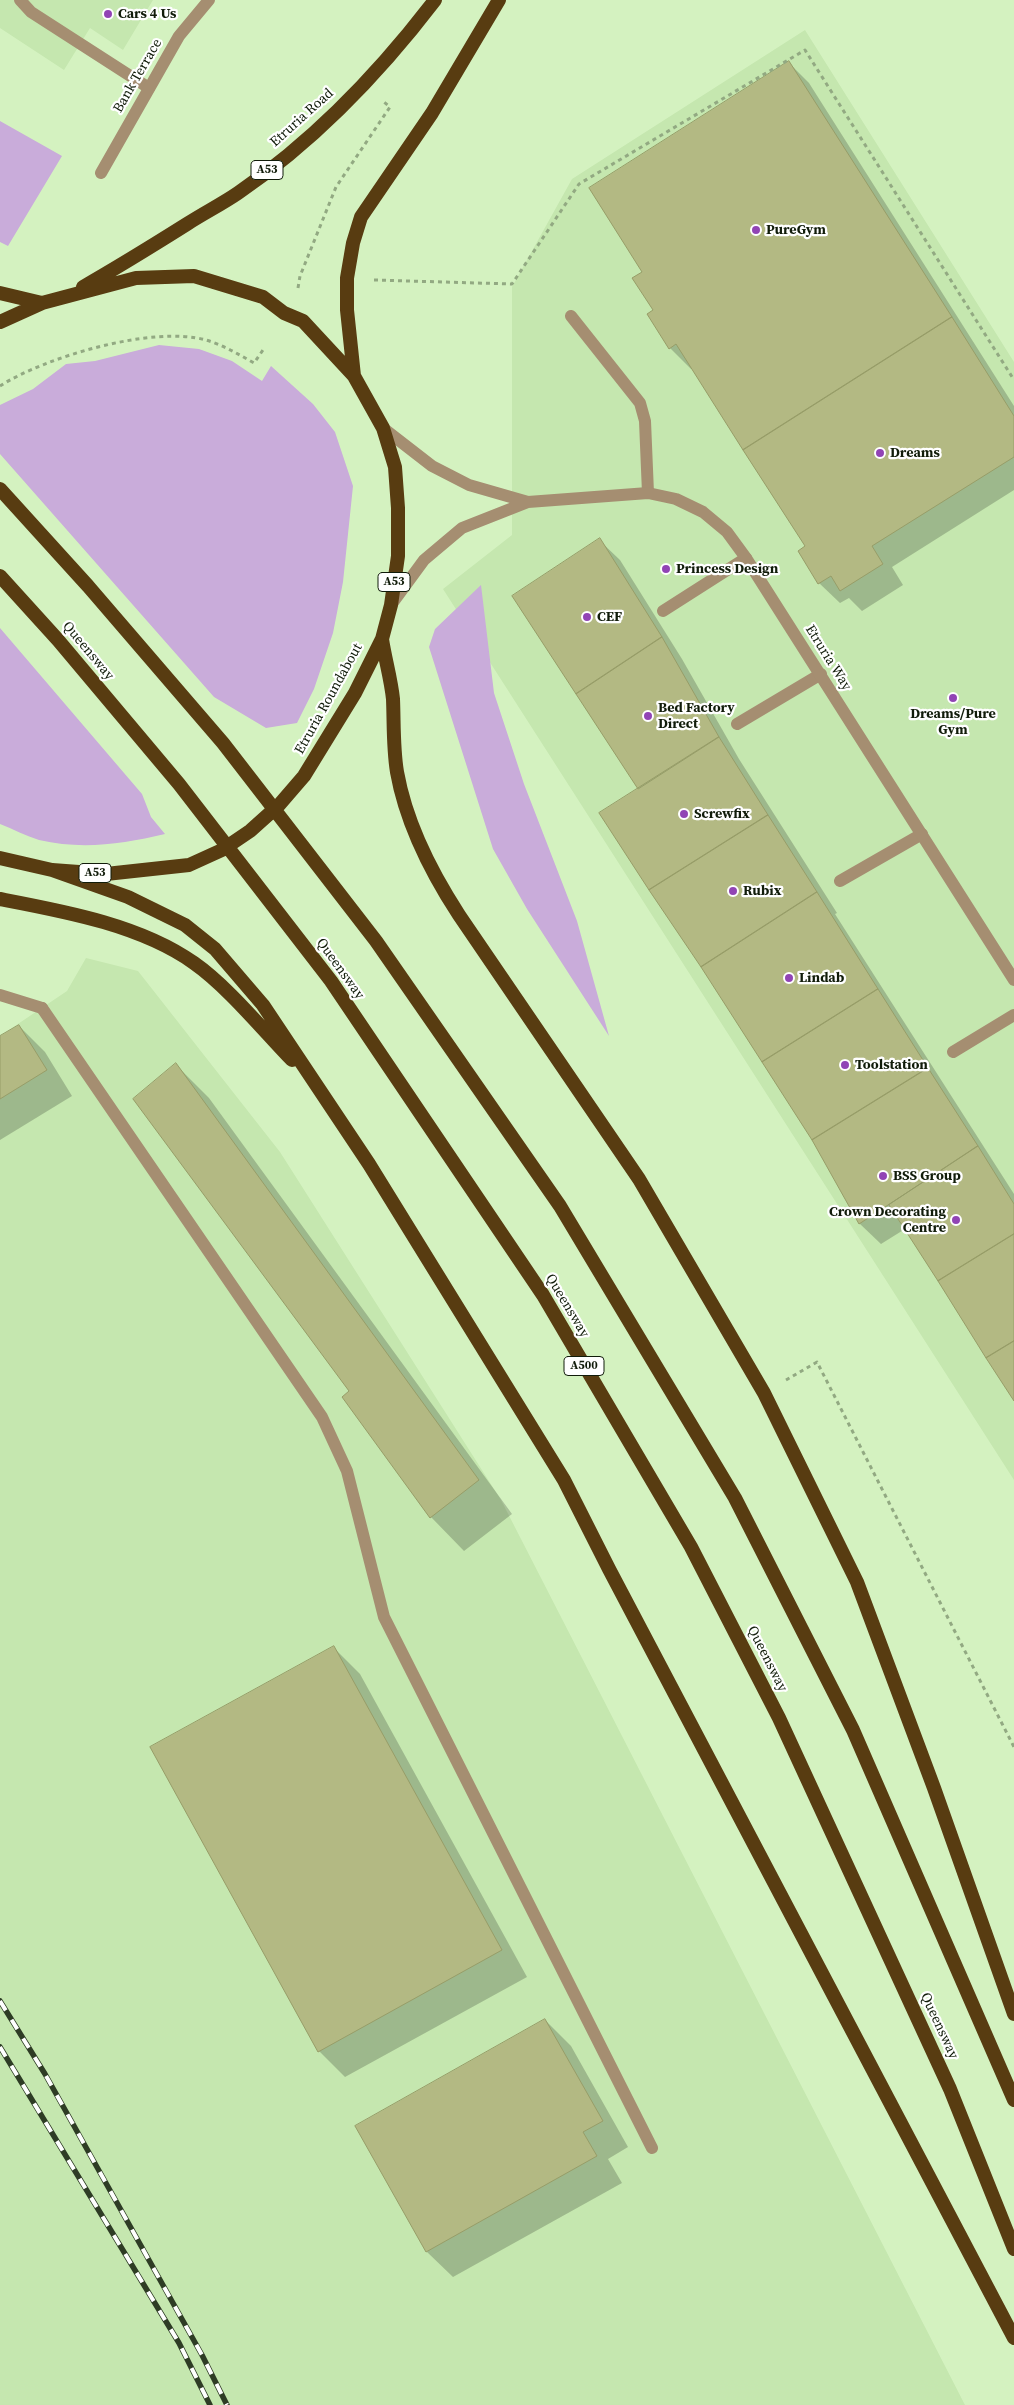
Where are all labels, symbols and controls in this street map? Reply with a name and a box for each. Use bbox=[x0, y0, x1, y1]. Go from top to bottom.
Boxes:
place label: Cars 4 Us bbox=[118, 6, 176, 22]
marker: Cars 4 Us bbox=[102, 8, 114, 20]
street label: Bank Terrace bbox=[110, 36, 166, 116]
street label: Etruria Road bbox=[267, 85, 337, 151]
road number: A53 bbox=[251, 160, 283, 180]
place label: PureGym bbox=[766, 222, 826, 238]
marker: PureGym bbox=[750, 224, 762, 236]
place label: Dreams bbox=[890, 445, 940, 461]
marker: Dreams bbox=[874, 447, 886, 459]
place label: Princess Design bbox=[676, 561, 778, 577]
marker: Princess Design bbox=[660, 563, 672, 575]
road number: A53 bbox=[378, 572, 410, 592]
place label: CEF bbox=[597, 609, 622, 625]
marker: CEF bbox=[581, 611, 593, 623]
street label: Queensway bbox=[59, 618, 117, 684]
street label: Etruria Way bbox=[801, 622, 855, 694]
street label: Etruria Roundabout bbox=[292, 641, 366, 757]
marker: Dreams/Pure Gym bbox=[947, 692, 959, 704]
place label: Bed Factory Direct bbox=[658, 700, 735, 732]
place label: Dreams/Pure Gym bbox=[910, 706, 996, 739]
marker: Bed Factory Direct bbox=[642, 710, 654, 722]
place label: Screwfix bbox=[694, 806, 750, 822]
marker: Screwfix bbox=[678, 808, 690, 820]
road number: A53 bbox=[79, 864, 111, 882]
place label: Rubix bbox=[743, 883, 781, 899]
marker: Rubix bbox=[727, 885, 739, 897]
street label: Queensway bbox=[312, 935, 368, 1003]
place label: Lindab bbox=[799, 970, 844, 986]
marker: Lindab bbox=[783, 972, 795, 984]
place label: Toolstation bbox=[855, 1057, 928, 1073]
marker: Toolstation bbox=[839, 1059, 851, 1071]
place label: BSS Group bbox=[893, 1168, 961, 1184]
marker: BSS Group bbox=[877, 1170, 889, 1182]
place label: Crown Decorating Centre bbox=[829, 1204, 946, 1236]
marker: Crown Decorating Centre bbox=[950, 1214, 962, 1226]
street label: Queensway bbox=[541, 1271, 593, 1341]
road number: A500 bbox=[564, 1356, 604, 1375]
street label: Queensway bbox=[743, 1623, 791, 1695]
street label: Queensway bbox=[916, 1990, 962, 2062]

